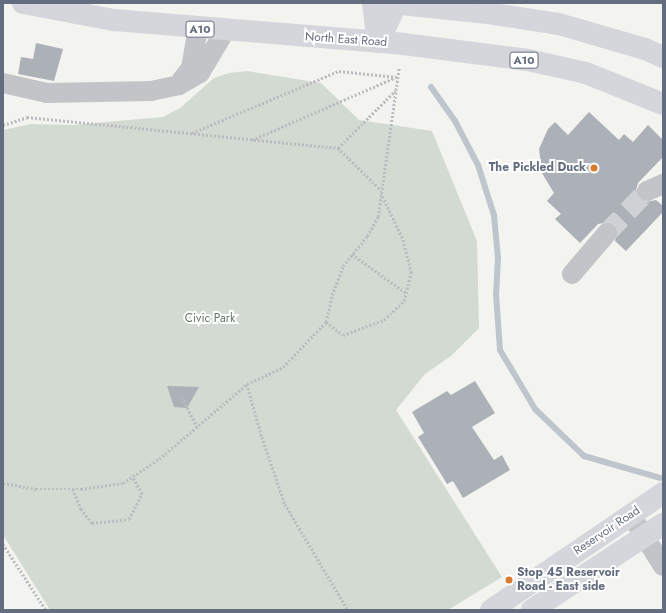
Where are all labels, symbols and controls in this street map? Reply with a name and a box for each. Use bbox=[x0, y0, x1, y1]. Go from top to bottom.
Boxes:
road number: A10 bbox=[185, 20, 215, 38]
street label: North East Road bbox=[304, 30, 388, 50]
road number: A10 bbox=[509, 51, 539, 69]
place label: The Pickled Duck bbox=[489, 161, 586, 175]
marker: The Pickled Duck bbox=[589, 163, 599, 173]
park label: Civic Park bbox=[185, 312, 235, 326]
street label: Reservoir Road bbox=[571, 504, 643, 558]
place label: Stop 45 Reservoir Road - East side bbox=[517, 566, 620, 594]
marker: Stop 45 Reservoir Road - East side bbox=[504, 575, 514, 585]

